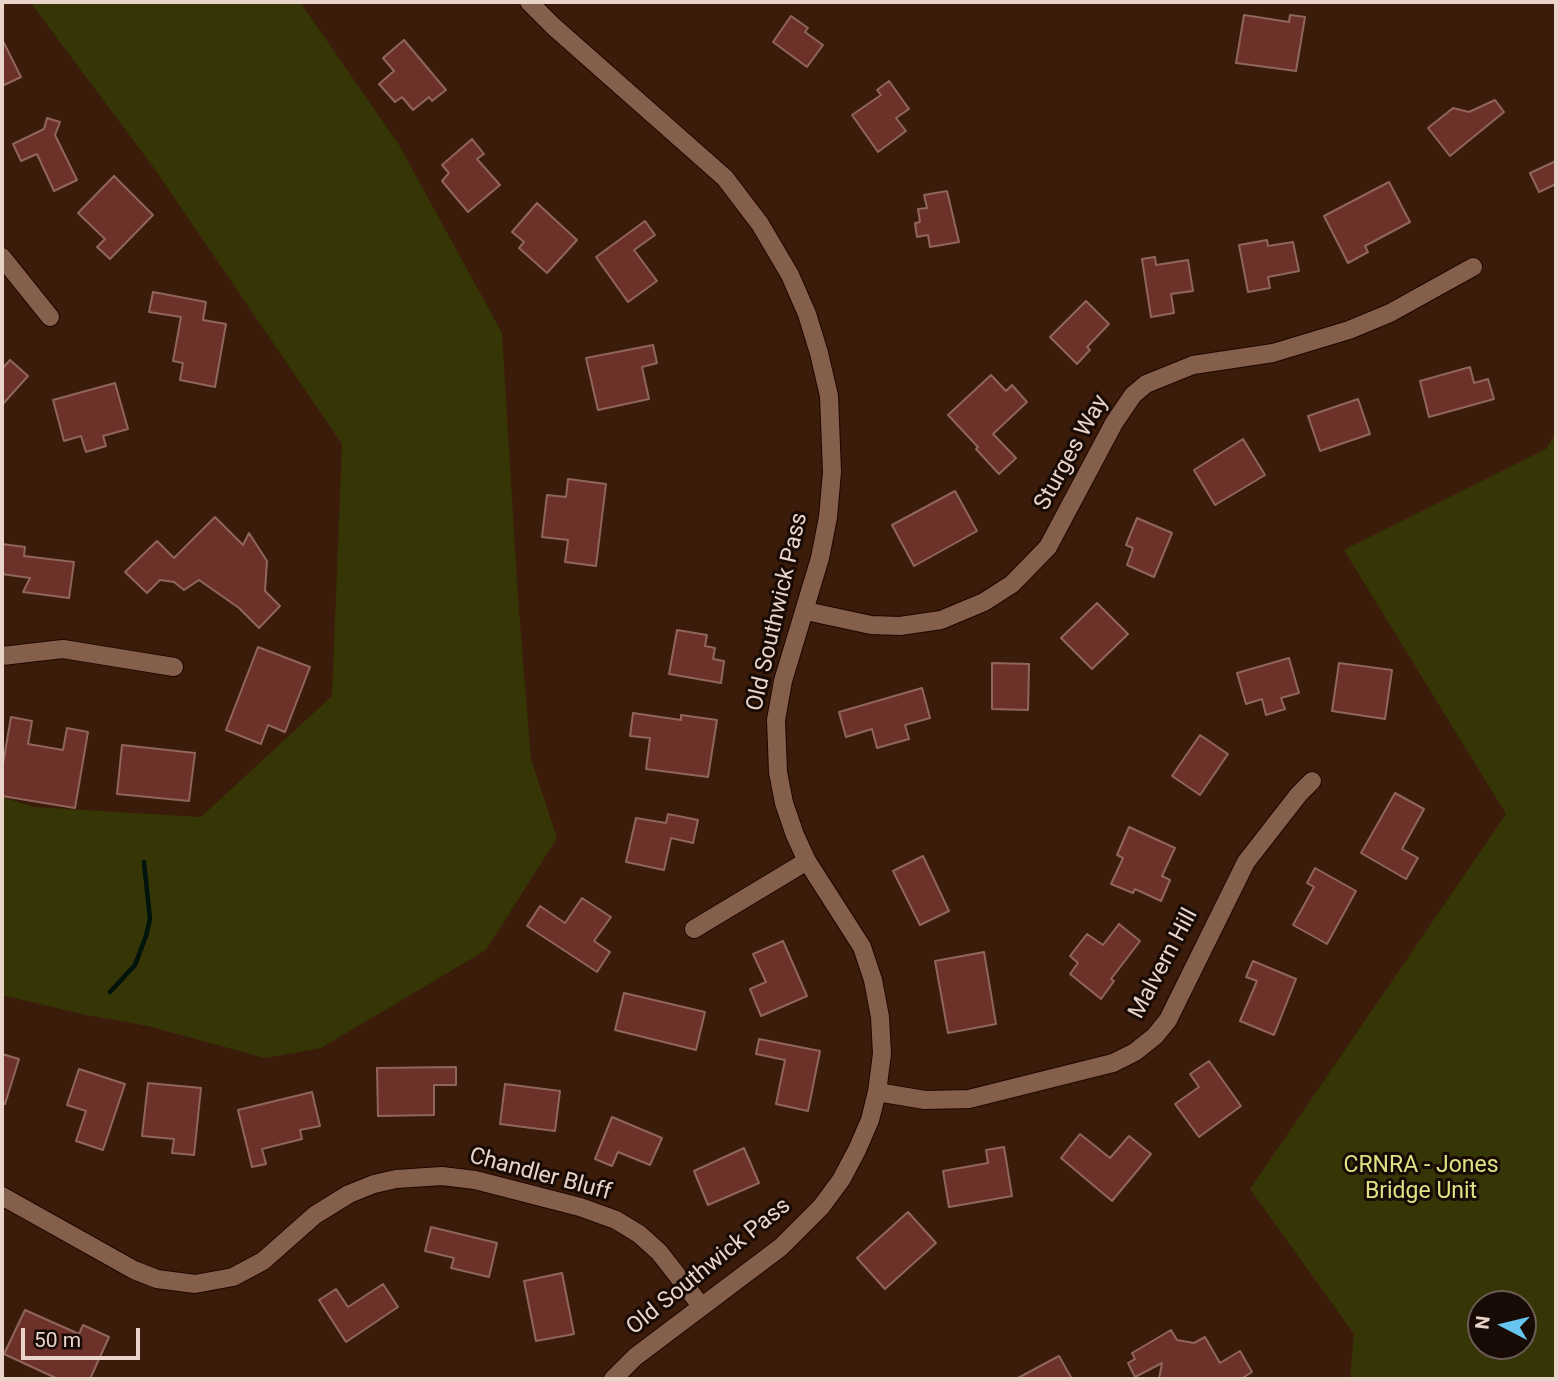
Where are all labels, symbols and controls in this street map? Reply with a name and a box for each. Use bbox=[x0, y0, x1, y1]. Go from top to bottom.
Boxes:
street label: Sturges Way bbox=[1029, 391, 1115, 515]
street label: Old Southwick Pass bbox=[742, 510, 814, 714]
street label: Malvern Hill bbox=[1123, 904, 1205, 1024]
street label: Chandler Bluff bbox=[466, 1143, 614, 1207]
park label: CRNRA - Jones Bridge Unit bbox=[1343, 1152, 1499, 1206]
street label: Old Southwick Pass bbox=[622, 1193, 796, 1341]
north arrow bbox=[1467, 1290, 1537, 1360]
scale bar bbox=[24, 1314, 144, 1358]
text: N bbox=[1470, 1315, 1495, 1331]
text: 50 m bbox=[34, 1328, 81, 1352]

